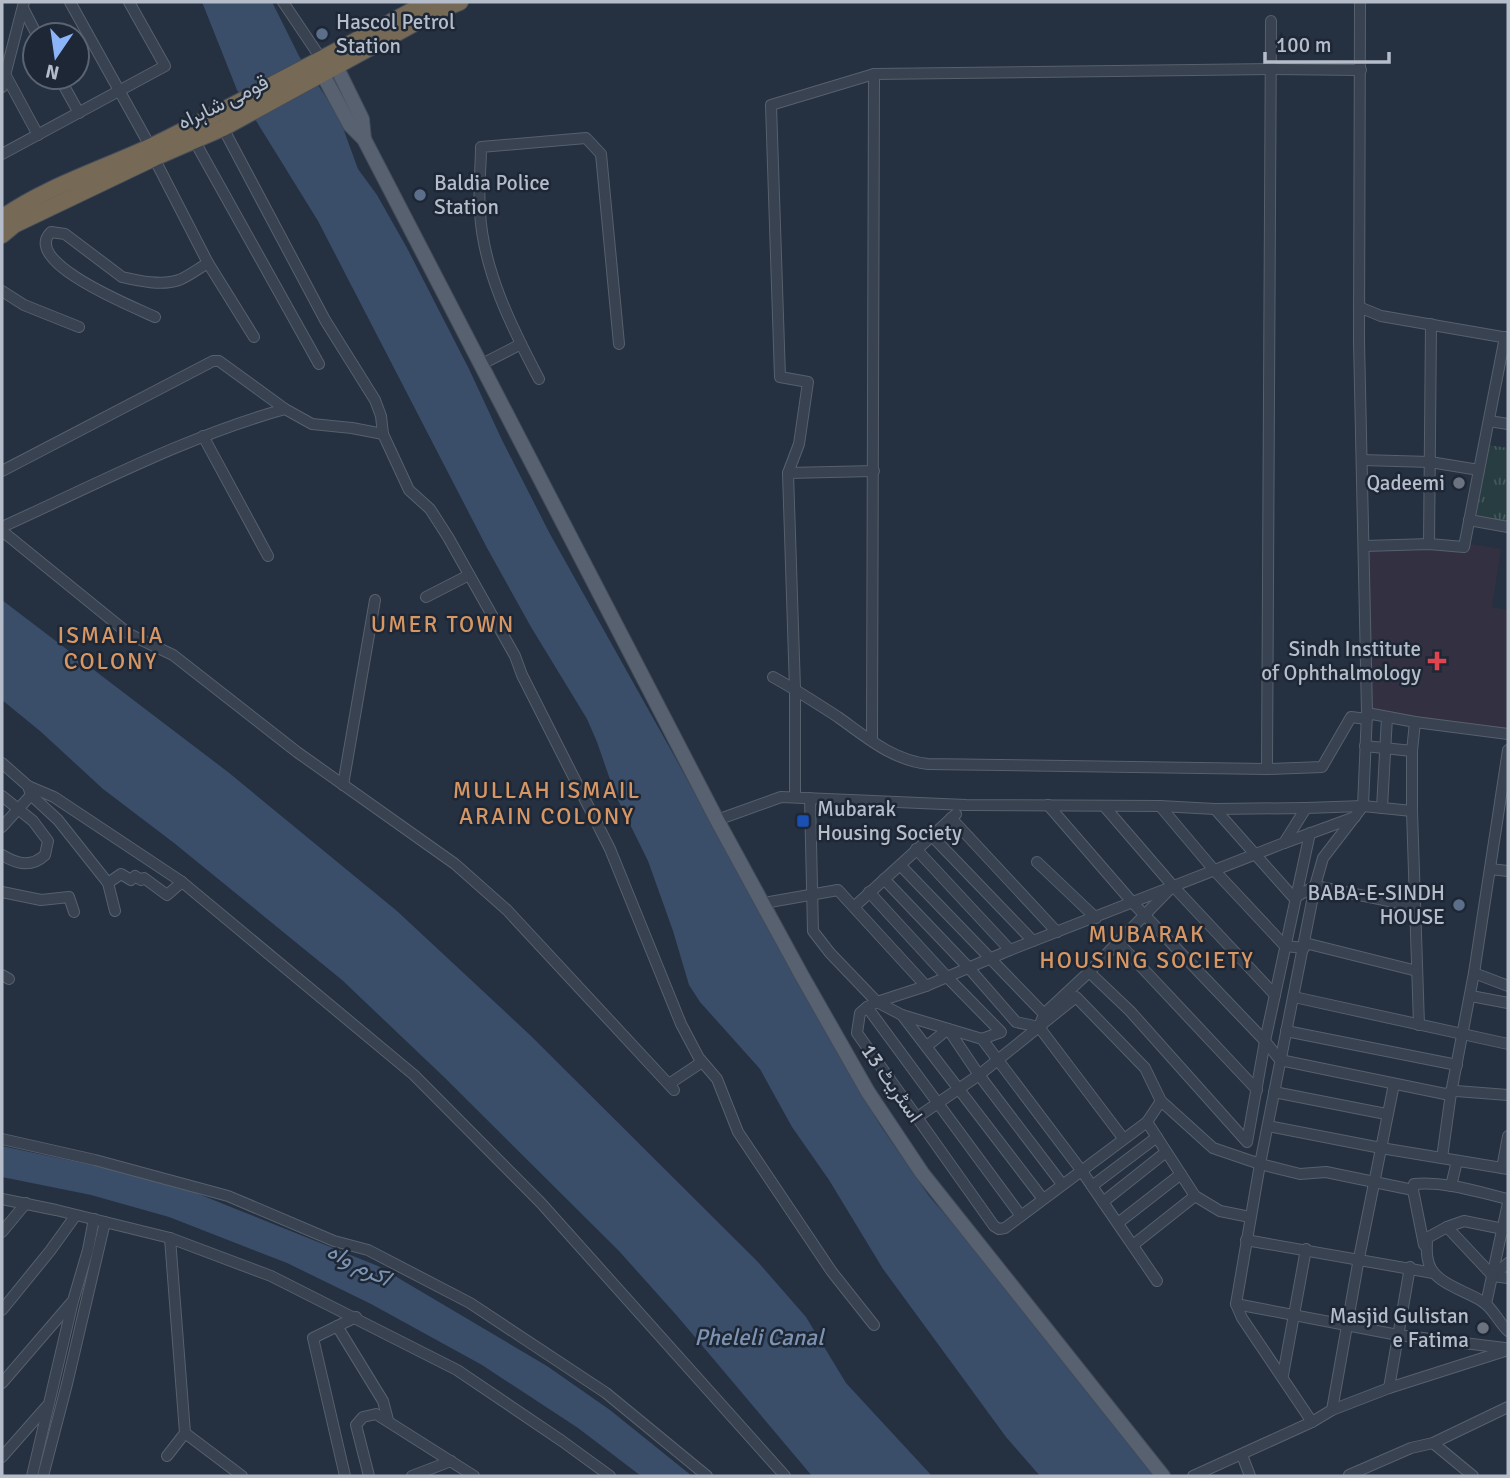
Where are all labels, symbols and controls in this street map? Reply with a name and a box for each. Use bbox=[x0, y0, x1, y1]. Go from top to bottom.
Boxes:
place label: Hascol Petrol Station bbox=[336, 9, 455, 59]
north arrow bbox=[21, 21, 91, 91]
scale bar bbox=[1265, 21, 1389, 65]
marker: Hascol Petrol Station bbox=[314, 26, 330, 42]
text: 100 m bbox=[1276, 32, 1331, 58]
text: N bbox=[43, 58, 62, 85]
street label: قومی شاہراہ bbox=[173, 69, 273, 135]
place label: Baldia Police Station bbox=[434, 170, 550, 220]
marker: Baldia Police Station bbox=[412, 187, 428, 203]
place label: Qadeemi bbox=[1366, 470, 1445, 496]
marker: Qadeemi bbox=[1451, 475, 1467, 491]
district label: UMER TOWN bbox=[371, 610, 515, 639]
district label: ISMAILIA COLONY bbox=[57, 621, 165, 676]
place label: Sindh Institute of Ophthalmology bbox=[1261, 636, 1421, 686]
marker: Sindh Institute of Ophthalmology bbox=[1427, 651, 1447, 671]
district label: MULLAH ISMAIL ARAIN COLONY bbox=[453, 776, 641, 831]
place label: Mubarak Housing Society bbox=[817, 796, 962, 846]
marker: Mubarak Housing Society bbox=[795, 813, 811, 829]
place label: BABA-E-SINDH HOUSE bbox=[1307, 880, 1445, 930]
marker: BABA-E-SINDH HOUSE bbox=[1451, 897, 1467, 913]
district label: MUBARAK HOUSING SOCIETY bbox=[1039, 920, 1255, 975]
street label: اسٹریٹ 13 bbox=[856, 1039, 928, 1127]
water label: اکرم واہ bbox=[322, 1236, 398, 1295]
place label: Masjid Gulistan e Fatima bbox=[1330, 1303, 1469, 1353]
marker: Masjid Gulistan e Fatima bbox=[1475, 1320, 1491, 1336]
water label: Pheleli Canal bbox=[694, 1323, 826, 1352]

